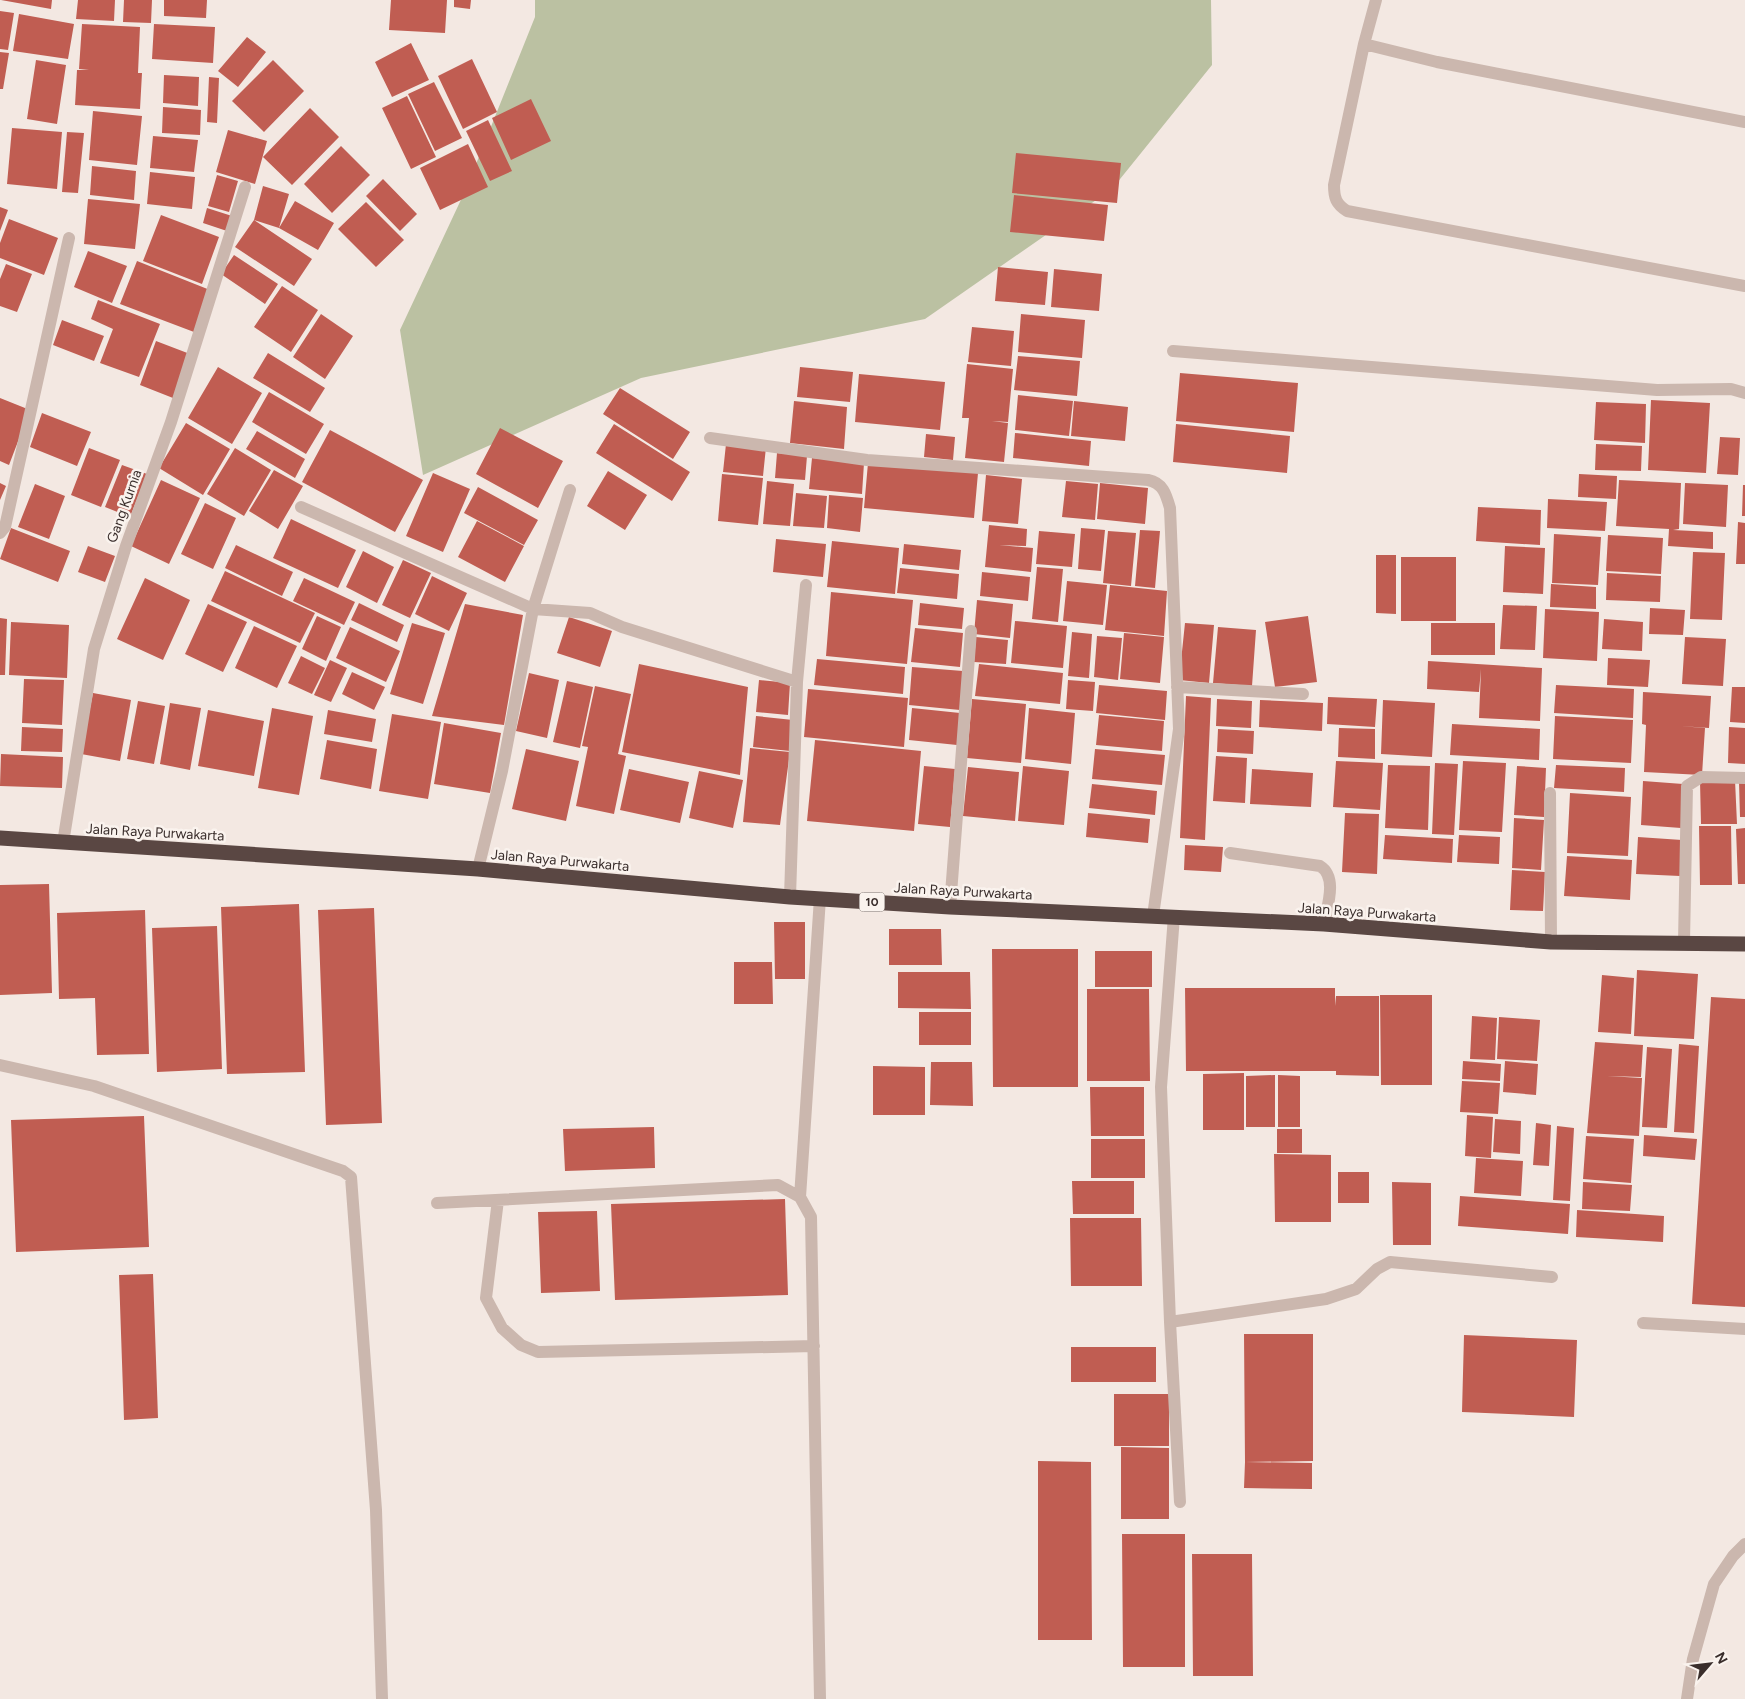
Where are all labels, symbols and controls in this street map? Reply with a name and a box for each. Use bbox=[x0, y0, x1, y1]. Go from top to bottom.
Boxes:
street label: Gang Kurnia bbox=[103, 467, 146, 545]
street label: Jalan Raya Purwakarta bbox=[85, 820, 225, 845]
street label: Jalan Raya Purwakarta bbox=[490, 846, 630, 875]
street label: Jalan Raya Purwakarta bbox=[893, 879, 1033, 904]
road number: 10 bbox=[860, 892, 884, 912]
street label: Jalan Raya Purwakarta bbox=[1297, 899, 1437, 926]
north arrow bbox=[1685, 1639, 1735, 1689]
text: N bbox=[1711, 1649, 1731, 1667]

